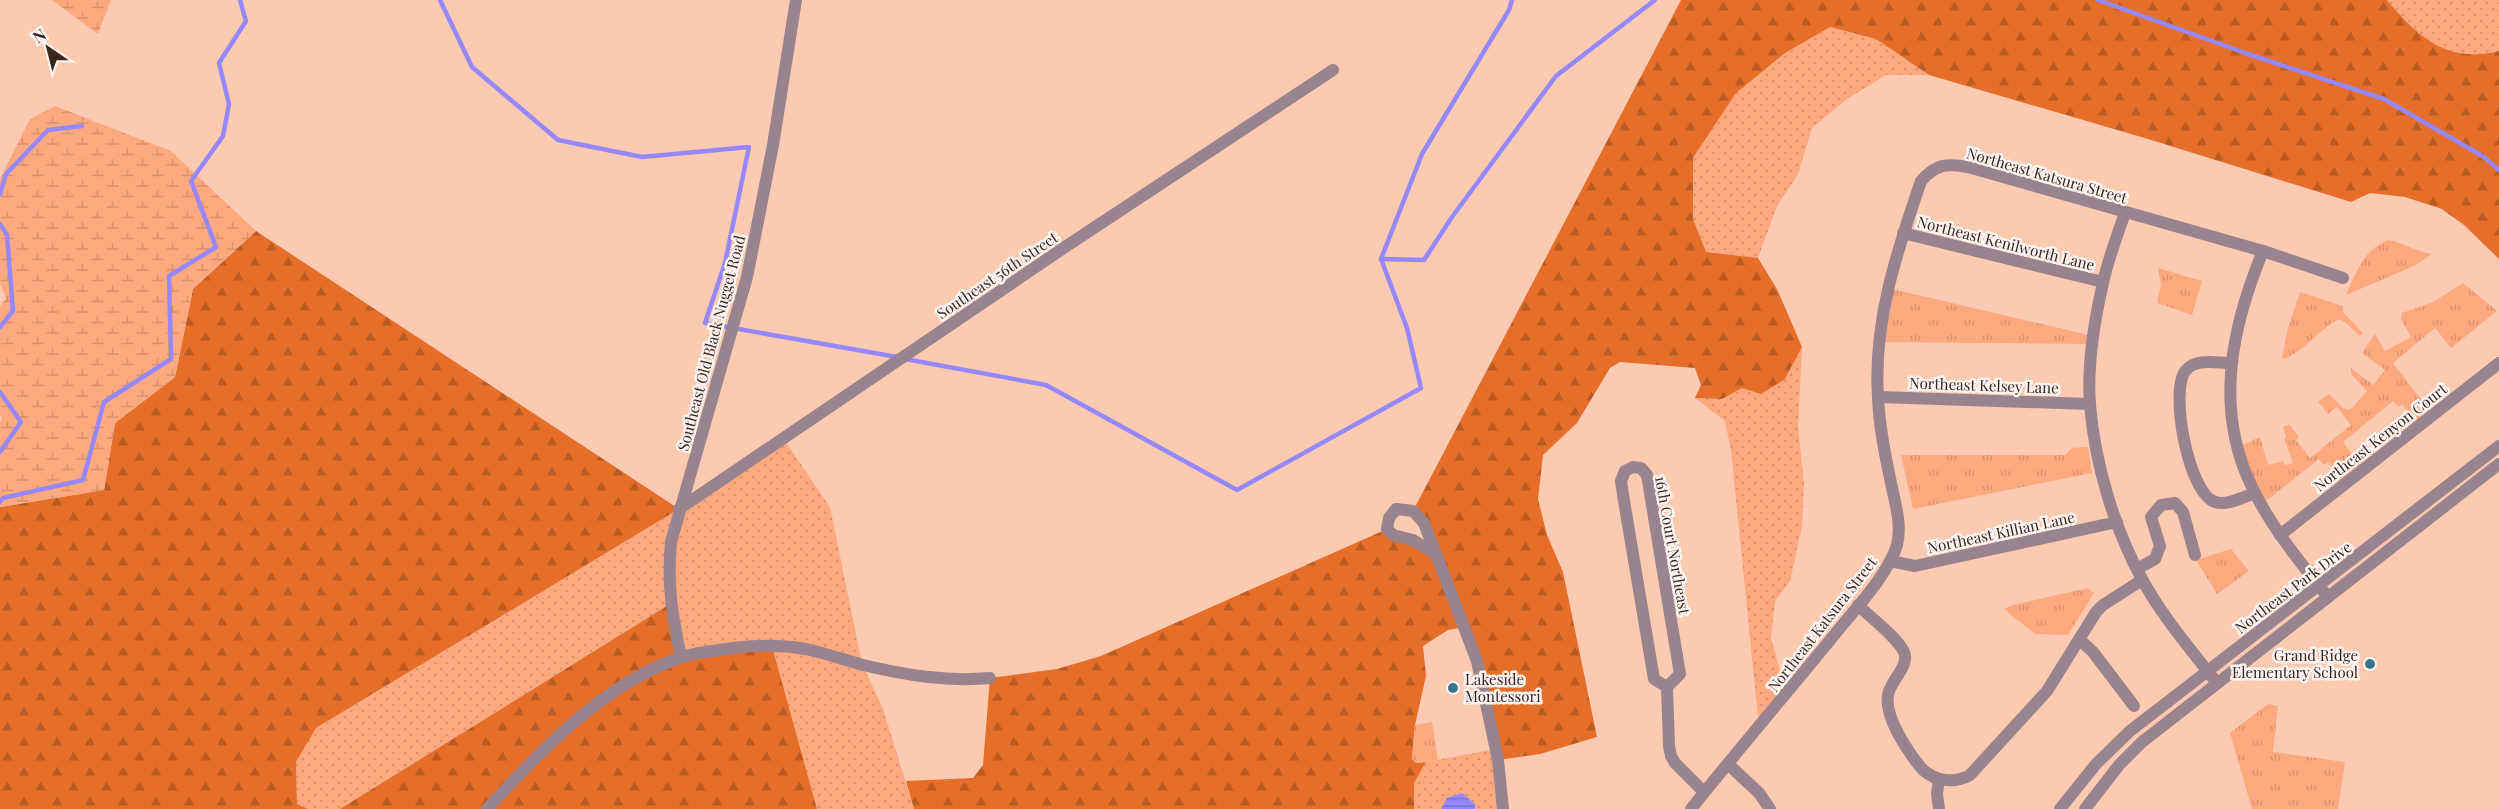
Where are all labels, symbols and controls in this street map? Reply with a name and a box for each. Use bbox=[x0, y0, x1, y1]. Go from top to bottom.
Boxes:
north arrow bbox=[18, 18, 78, 78]
text: N bbox=[28, 23, 50, 47]
street label: Northeast Katsura Street bbox=[1965, 143, 2130, 208]
street label: Northeast Kenilworth Lane bbox=[1915, 211, 2097, 275]
street label: Southeast 56th Street bbox=[933, 227, 1062, 323]
street label: Southeast Old Black Nugget Road bbox=[673, 233, 750, 453]
street label: Northeast Kelsey Lane bbox=[1909, 372, 2059, 398]
street label: Northeast Kenyon Court bbox=[2309, 378, 2451, 495]
street label: 16th Court Northeast bbox=[1651, 474, 1695, 617]
street label: Northeast Killian Lane bbox=[1926, 507, 2076, 557]
street label: Northeast Park Drive bbox=[2231, 537, 2355, 637]
street label: Northeast Katsura Street bbox=[1763, 552, 1881, 696]
place label: Grand Ridge Elementary School bbox=[2232, 645, 2358, 682]
marker: Grand Ridge Elementary School bbox=[2363, 657, 2377, 671]
place label: Lakeside Montessori bbox=[1465, 669, 1541, 706]
marker: Lakeside Montessori bbox=[1446, 681, 1460, 695]

